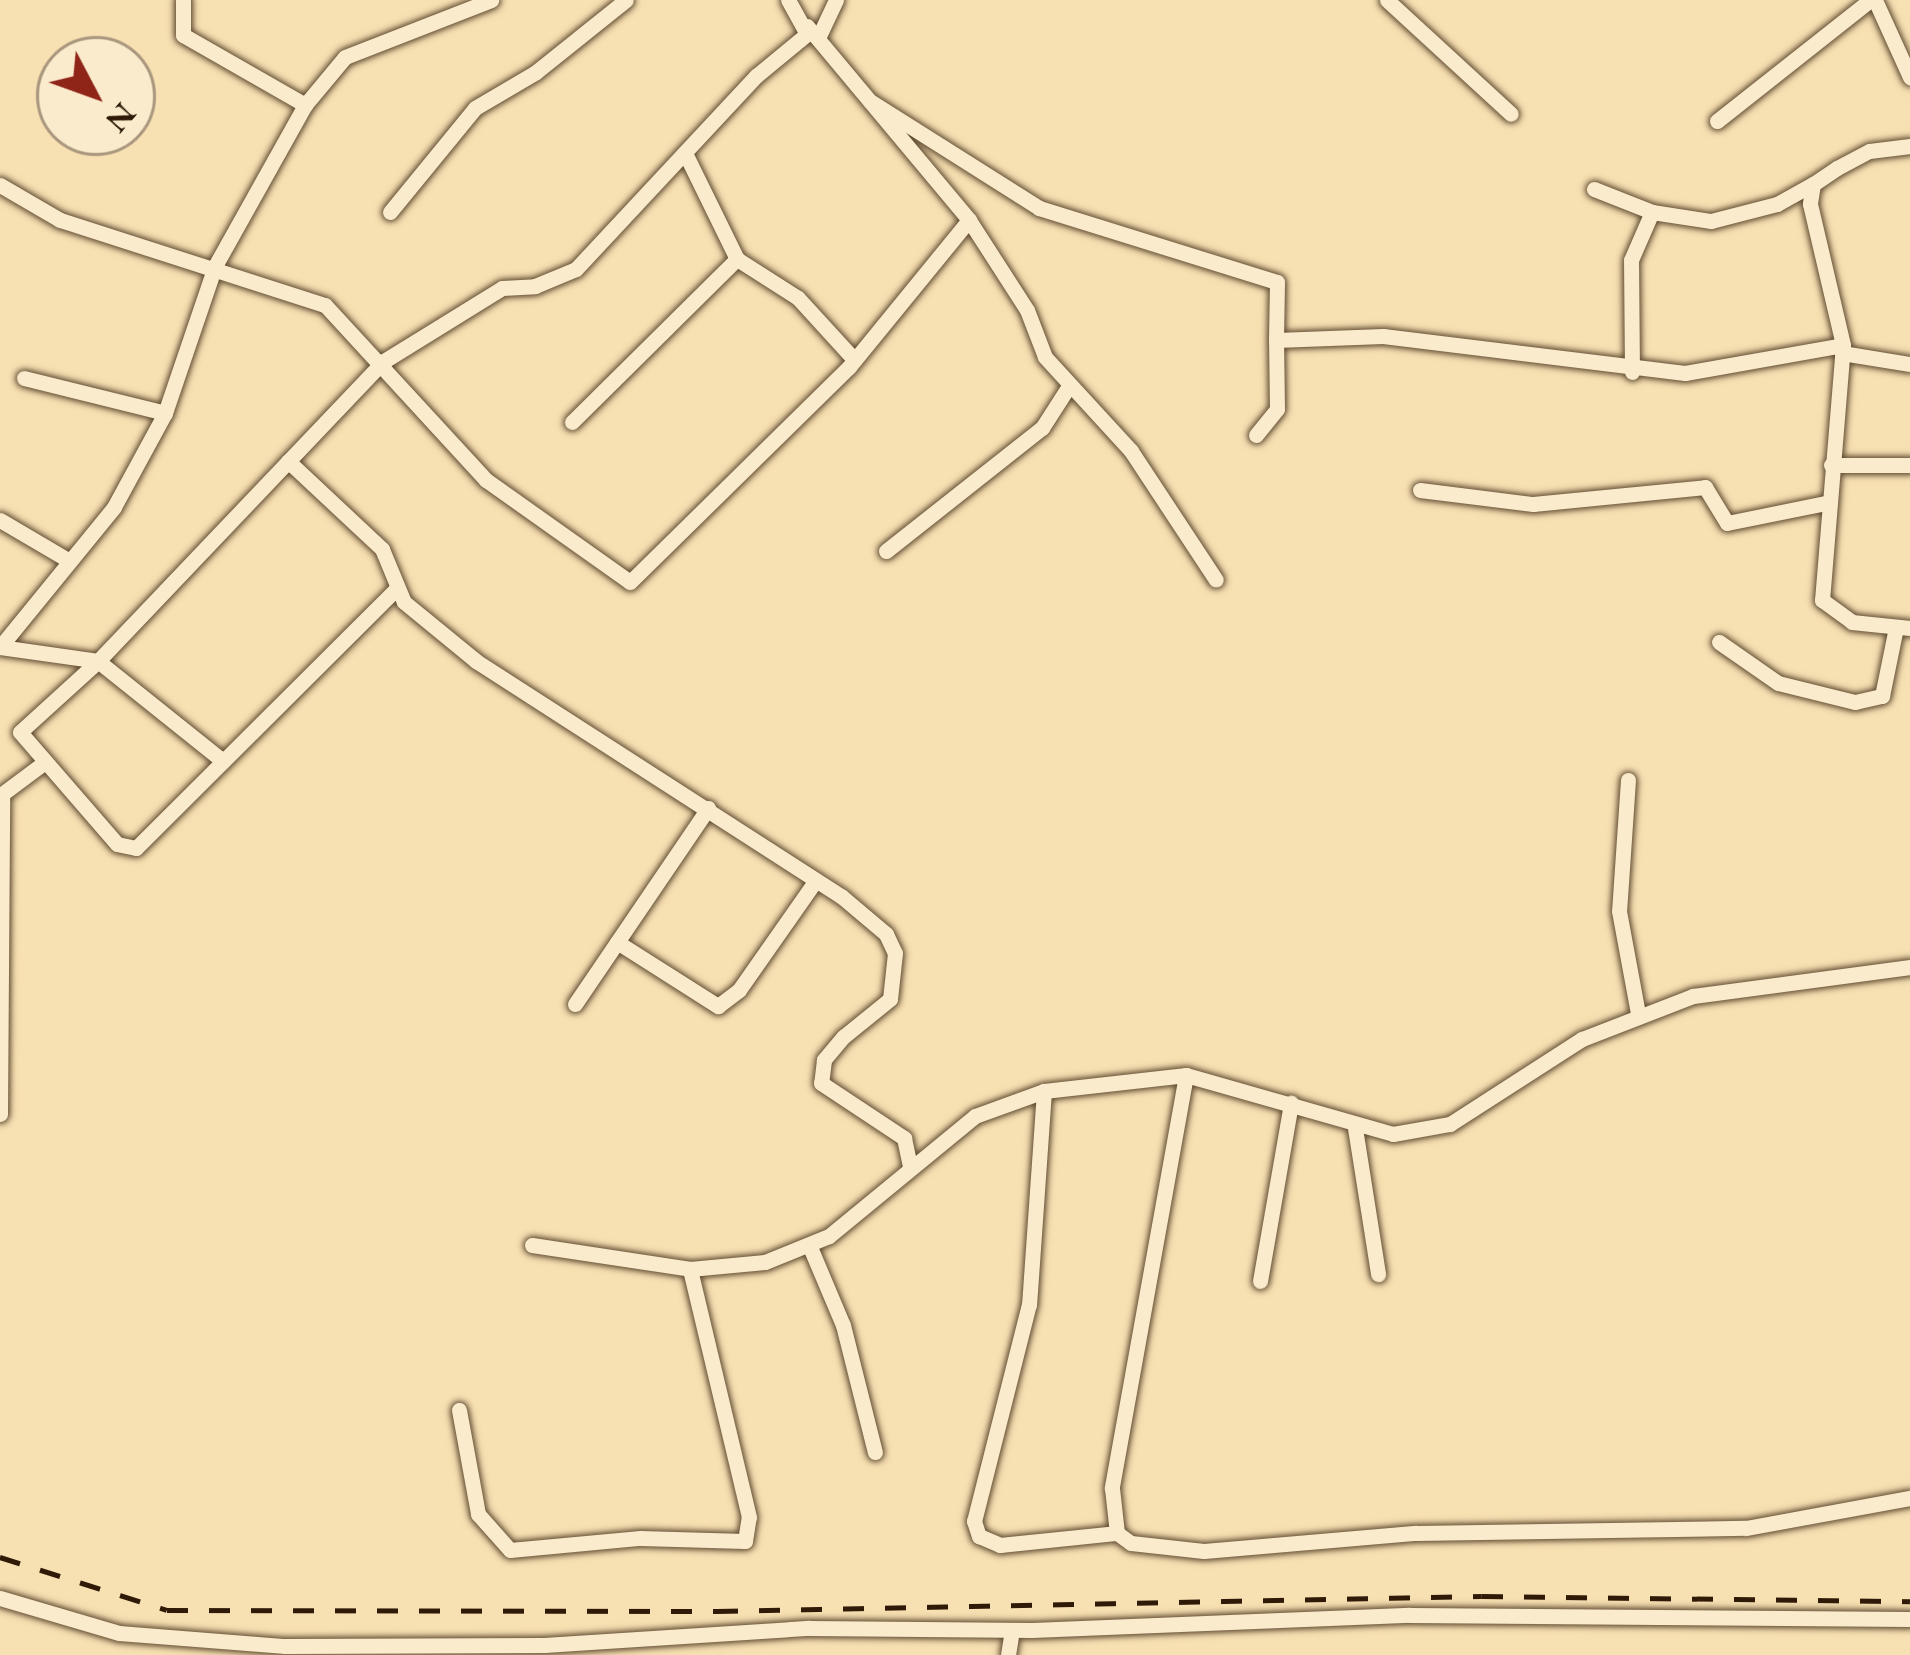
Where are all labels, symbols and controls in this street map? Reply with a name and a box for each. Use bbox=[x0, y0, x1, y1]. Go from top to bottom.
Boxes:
north arrow bbox=[36, 36, 156, 156]
text: N bbox=[96, 94, 146, 142]

